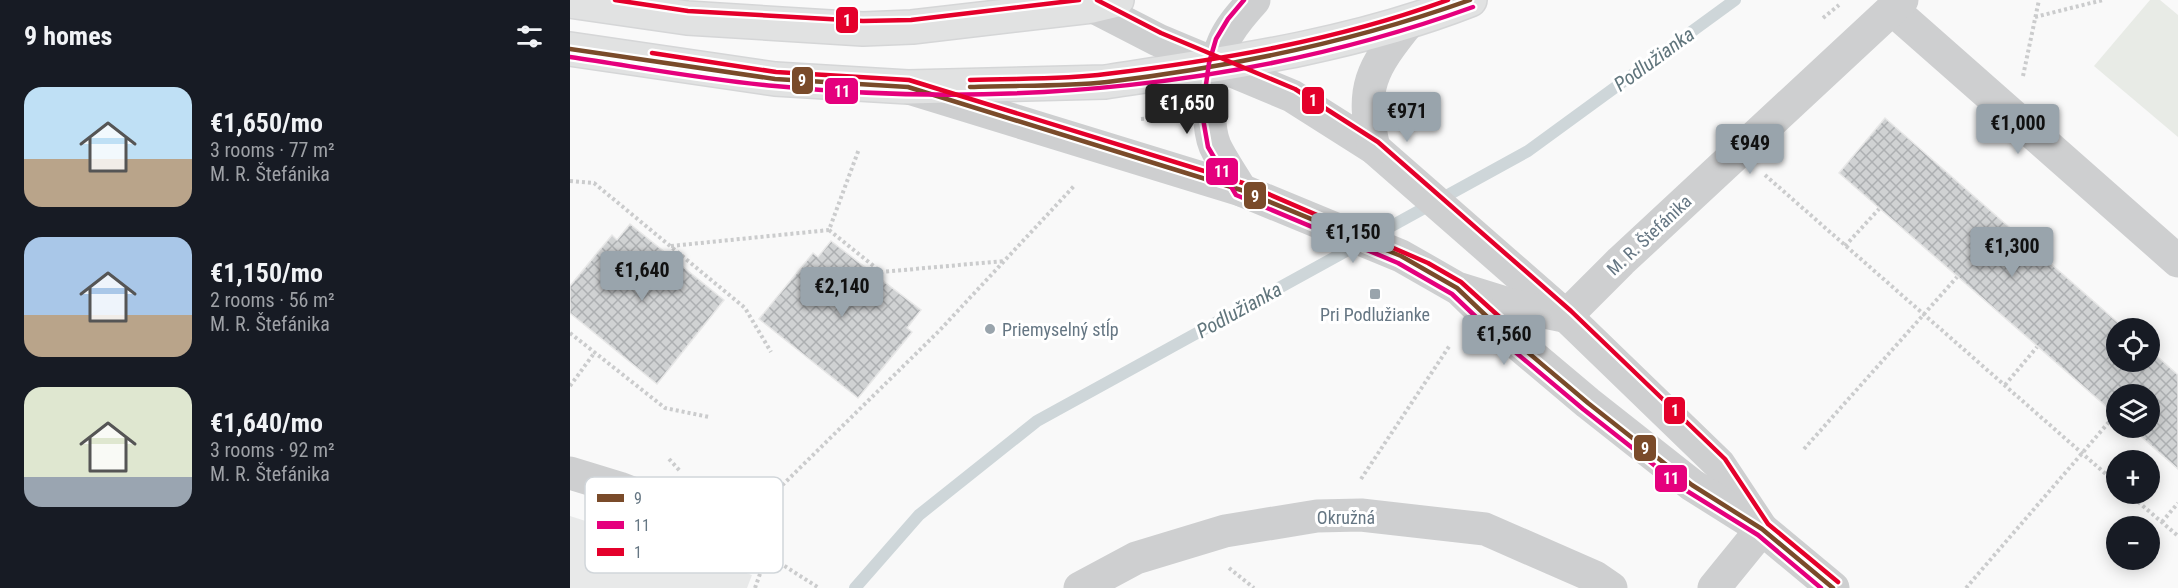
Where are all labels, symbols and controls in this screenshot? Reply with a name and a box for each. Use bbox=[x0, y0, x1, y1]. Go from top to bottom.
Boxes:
line badge: 1 bbox=[835, 6, 859, 34]
text: 1 bbox=[843, 11, 851, 30]
icon: filters bbox=[513, 20, 546, 53]
text: 9 homes bbox=[24, 21, 112, 51]
water label: Podlužianka bbox=[1609, 22, 1699, 96]
line badge: 9 bbox=[791, 66, 814, 95]
text: 9 bbox=[798, 71, 806, 90]
line badge: 11 bbox=[824, 77, 859, 105]
text: 11 bbox=[834, 82, 850, 101]
pin: €1,650 bbox=[1138, 84, 1236, 135]
line badge: 1 bbox=[1301, 86, 1325, 115]
text: €1,650 bbox=[1159, 91, 1215, 115]
text: 1 bbox=[1309, 91, 1317, 110]
pin: €971 bbox=[1371, 92, 1443, 143]
text: €971 bbox=[1387, 99, 1427, 123]
pin: €1,000 bbox=[1969, 104, 2067, 155]
text: €1,650/mo bbox=[210, 108, 323, 138]
icon: home bbox=[72, 111, 144, 183]
text: €1,000 bbox=[1990, 111, 2046, 135]
pin: €949 bbox=[1714, 124, 1786, 175]
text: €949 bbox=[1730, 131, 1770, 155]
text: 3 rooms · 77 m² bbox=[210, 138, 335, 162]
line badge: 11 bbox=[1205, 157, 1239, 186]
text: M. R. Štefánika bbox=[210, 162, 330, 186]
text: 11 bbox=[1214, 162, 1230, 181]
line badge: 9 bbox=[1243, 181, 1267, 210]
text: 9 bbox=[1251, 187, 1259, 206]
street label: M. R. Štefánika bbox=[1602, 191, 1696, 279]
pin: €1,150 bbox=[1304, 213, 1402, 264]
text: €1,150 bbox=[1325, 220, 1381, 244]
pin: €1,300 bbox=[1963, 227, 2061, 278]
text: €1,300 bbox=[1984, 234, 2040, 258]
pin: €1,640 bbox=[593, 251, 691, 302]
text: €1,150/mo bbox=[210, 258, 323, 288]
text: €1,640 bbox=[614, 258, 670, 282]
icon: home bbox=[72, 261, 144, 333]
pin: €2,140 bbox=[793, 267, 891, 318]
text: €2,140 bbox=[814, 274, 870, 298]
water label: Podlužianka bbox=[1192, 277, 1286, 343]
marker: Pri Podlužianke bbox=[1368, 287, 1382, 301]
text: 2 rooms · 56 m² bbox=[210, 288, 335, 312]
place label: Pri Podlužianke bbox=[1320, 304, 1430, 325]
text: M. R. Štefánika bbox=[210, 312, 330, 336]
pin: €1,560 bbox=[1455, 315, 1553, 366]
place label: Priemyselný stĺp bbox=[1002, 318, 1119, 340]
map controls bbox=[2106, 318, 2160, 570]
button: locate bbox=[2106, 318, 2160, 372]
marker: Priemyselný stĺp bbox=[983, 322, 997, 336]
text: €1,560 bbox=[1476, 322, 1532, 346]
button: layers bbox=[2106, 384, 2160, 438]
line badge: 1 bbox=[1663, 396, 1686, 425]
text: 1 bbox=[1671, 401, 1679, 420]
text: €1,640/mo bbox=[210, 408, 323, 438]
icon: home bbox=[72, 411, 144, 483]
line badge: 9 bbox=[1633, 434, 1657, 462]
text: 3 rooms · 92 m² bbox=[210, 438, 335, 462]
text: 9 bbox=[1641, 439, 1649, 458]
button: + bbox=[2106, 450, 2160, 504]
text: M. R. Štefánika bbox=[210, 462, 330, 486]
line badge: 11 bbox=[1654, 464, 1688, 493]
text: 11 bbox=[1663, 469, 1679, 488]
legend bbox=[585, 477, 783, 573]
text: 9 bbox=[634, 489, 642, 508]
street label: Okružná bbox=[1317, 507, 1375, 528]
text: 11 bbox=[634, 516, 650, 535]
button: − bbox=[2106, 516, 2160, 570]
text: 1 bbox=[634, 543, 642, 562]

